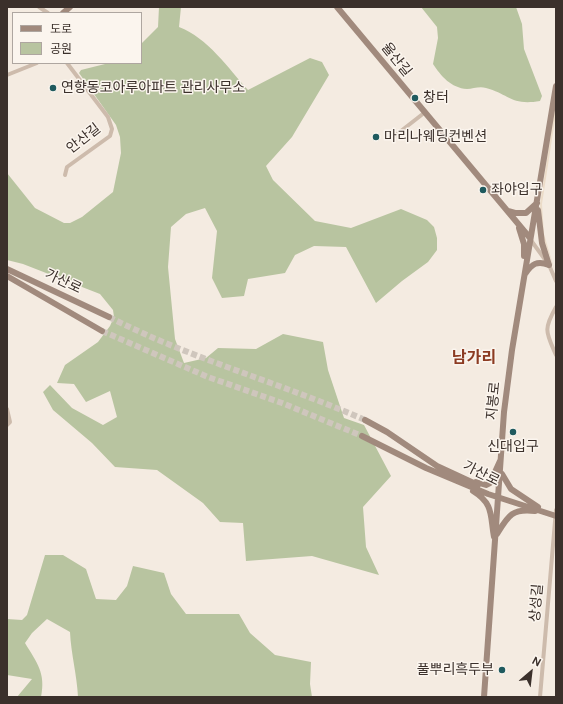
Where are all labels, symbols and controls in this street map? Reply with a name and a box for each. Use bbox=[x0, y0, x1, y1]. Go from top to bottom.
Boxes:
legend bbox=[12, 12, 142, 64]
text: 도로 bbox=[50, 21, 72, 37]
street label: 율산길 bbox=[377, 40, 415, 80]
text: 공원 bbox=[50, 41, 72, 57]
place label: 연향동코아루아파트 관리사무소 bbox=[61, 80, 245, 96]
marker: 연향동코아루아파트 관리사무소 bbox=[48, 83, 58, 93]
place label: 창터 bbox=[423, 90, 449, 106]
marker: 창터 bbox=[410, 93, 420, 103]
street label: 안산길 bbox=[64, 120, 104, 158]
place label: 마리나웨딩컨벤션 bbox=[384, 129, 487, 145]
marker: 마리나웨딩컨벤션 bbox=[371, 132, 381, 142]
place label: 좌야입구 bbox=[491, 182, 543, 198]
marker: 좌야입구 bbox=[478, 185, 488, 195]
street label: 가산로 bbox=[42, 266, 84, 298]
district label: 남가리 bbox=[452, 349, 496, 369]
street label: 지봉로 bbox=[484, 381, 504, 421]
marker: 신대입구 bbox=[508, 427, 518, 437]
place label: 신대입구 bbox=[487, 439, 539, 455]
street label: 가산로 bbox=[460, 458, 502, 490]
street label: 상성길 bbox=[527, 583, 547, 623]
north arrow bbox=[511, 652, 551, 692]
text: N bbox=[530, 653, 543, 669]
place label: 풀뿌리흑두부 bbox=[417, 662, 494, 678]
marker: 풀뿌리흑두부 bbox=[497, 665, 507, 675]

